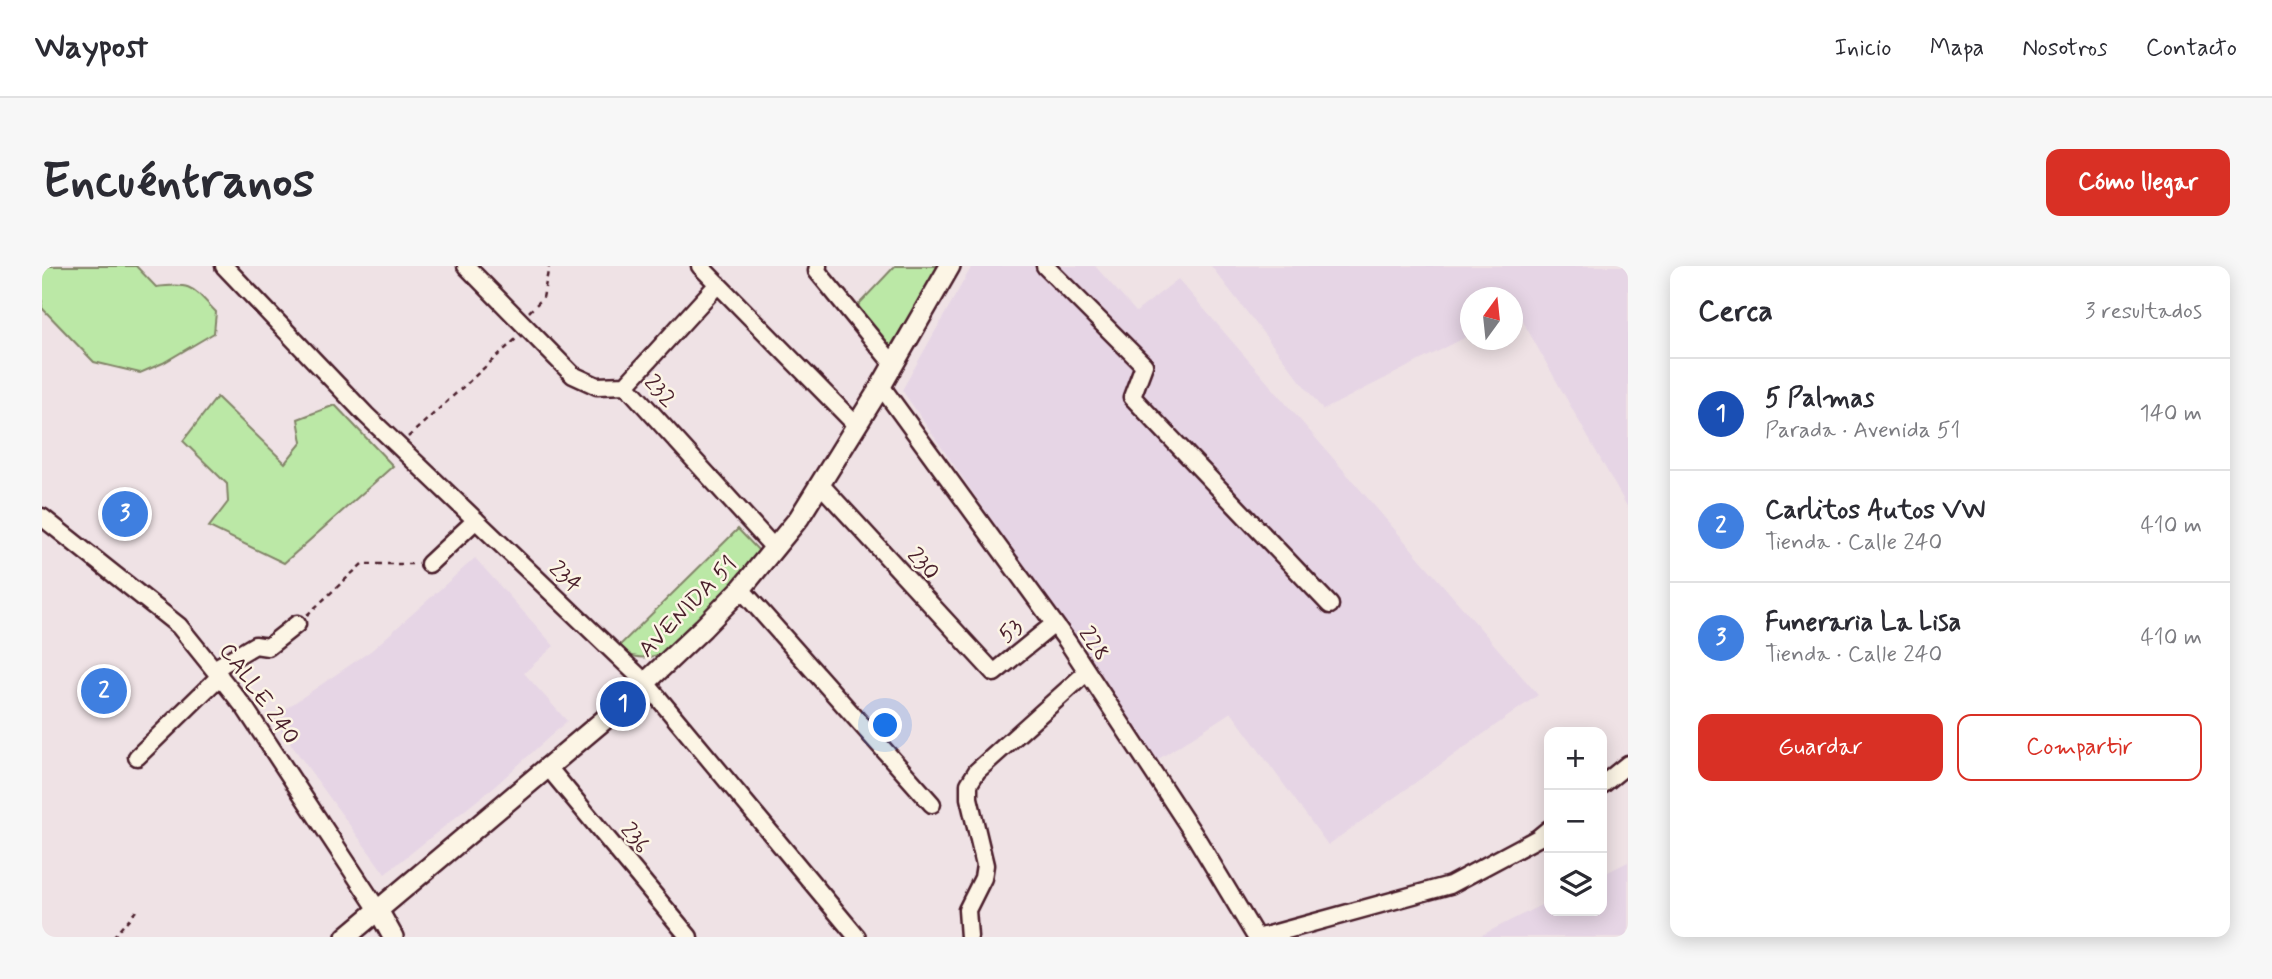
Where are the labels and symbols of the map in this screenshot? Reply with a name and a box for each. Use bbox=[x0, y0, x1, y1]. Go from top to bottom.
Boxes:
north arrow bbox=[1460, 287, 1523, 350]
street label: 232 bbox=[637, 368, 683, 414]
pin: 3 bbox=[102, 488, 148, 540]
street label: 230 bbox=[900, 541, 945, 587]
street label: AVENIDA 51 bbox=[632, 550, 744, 665]
street label: 234 bbox=[542, 555, 587, 600]
street label: 53 bbox=[993, 612, 1030, 651]
street label: 228 bbox=[1071, 621, 1116, 667]
street label: CALLE 240 bbox=[211, 637, 305, 751]
pin: 2 bbox=[81, 665, 127, 717]
pin: 1 bbox=[600, 678, 646, 730]
your location bbox=[868, 708, 902, 742]
street label: 236 bbox=[613, 816, 656, 860]

